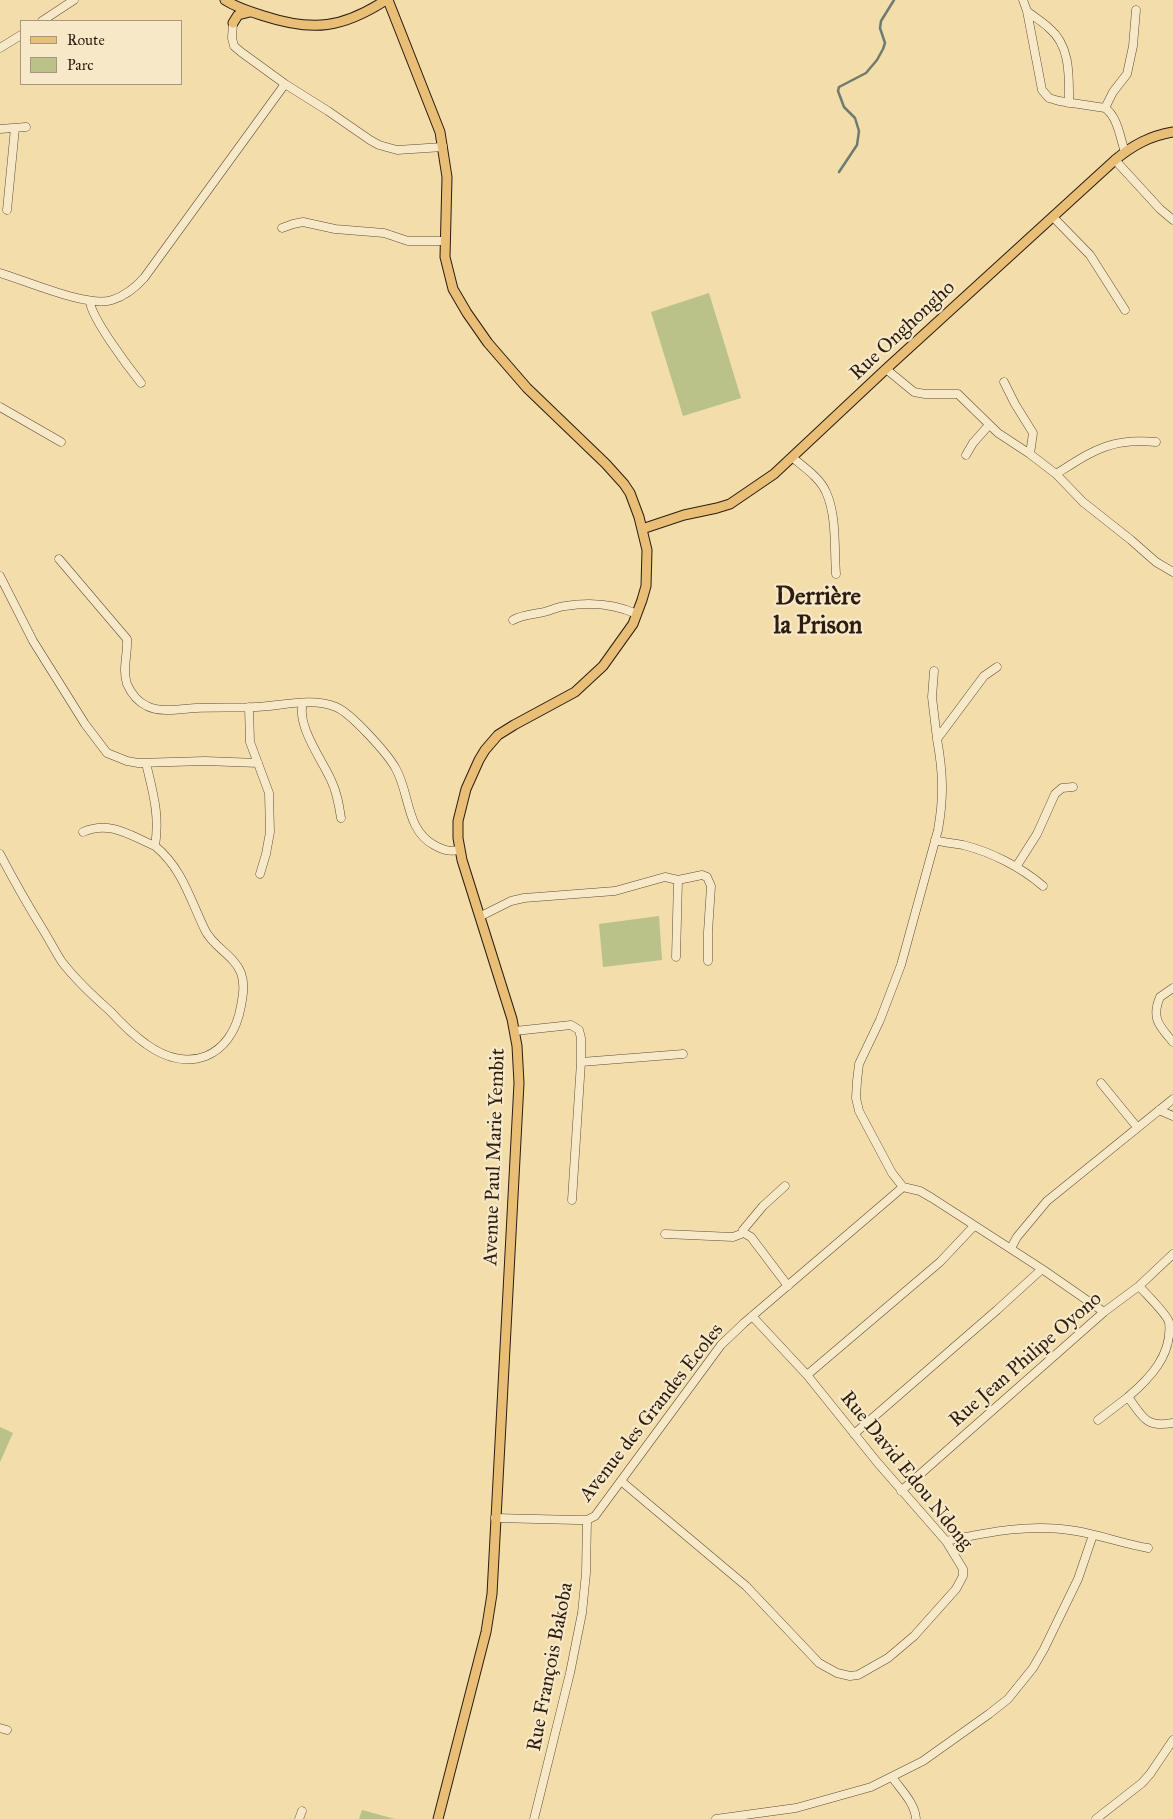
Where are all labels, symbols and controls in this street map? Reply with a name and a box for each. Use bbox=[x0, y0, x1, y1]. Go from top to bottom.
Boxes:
legend bbox=[20, 20, 182, 85]
text: Route bbox=[67, 31, 105, 49]
text: Parc bbox=[67, 56, 94, 74]
street label: Rue Onghongho bbox=[845, 276, 961, 386]
district label: Derrière la Prison bbox=[774, 583, 862, 642]
street label: Avenue Paul Marie Yembit bbox=[479, 1048, 511, 1266]
street label: Rue Jean Philipe Oyono bbox=[945, 1287, 1107, 1433]
street label: Avenue des Grandes Ecoles bbox=[575, 1319, 729, 1507]
street label: Rue David Edou Ndong bbox=[835, 1387, 977, 1555]
street label: Rue François Bakoba bbox=[523, 1581, 579, 1753]

